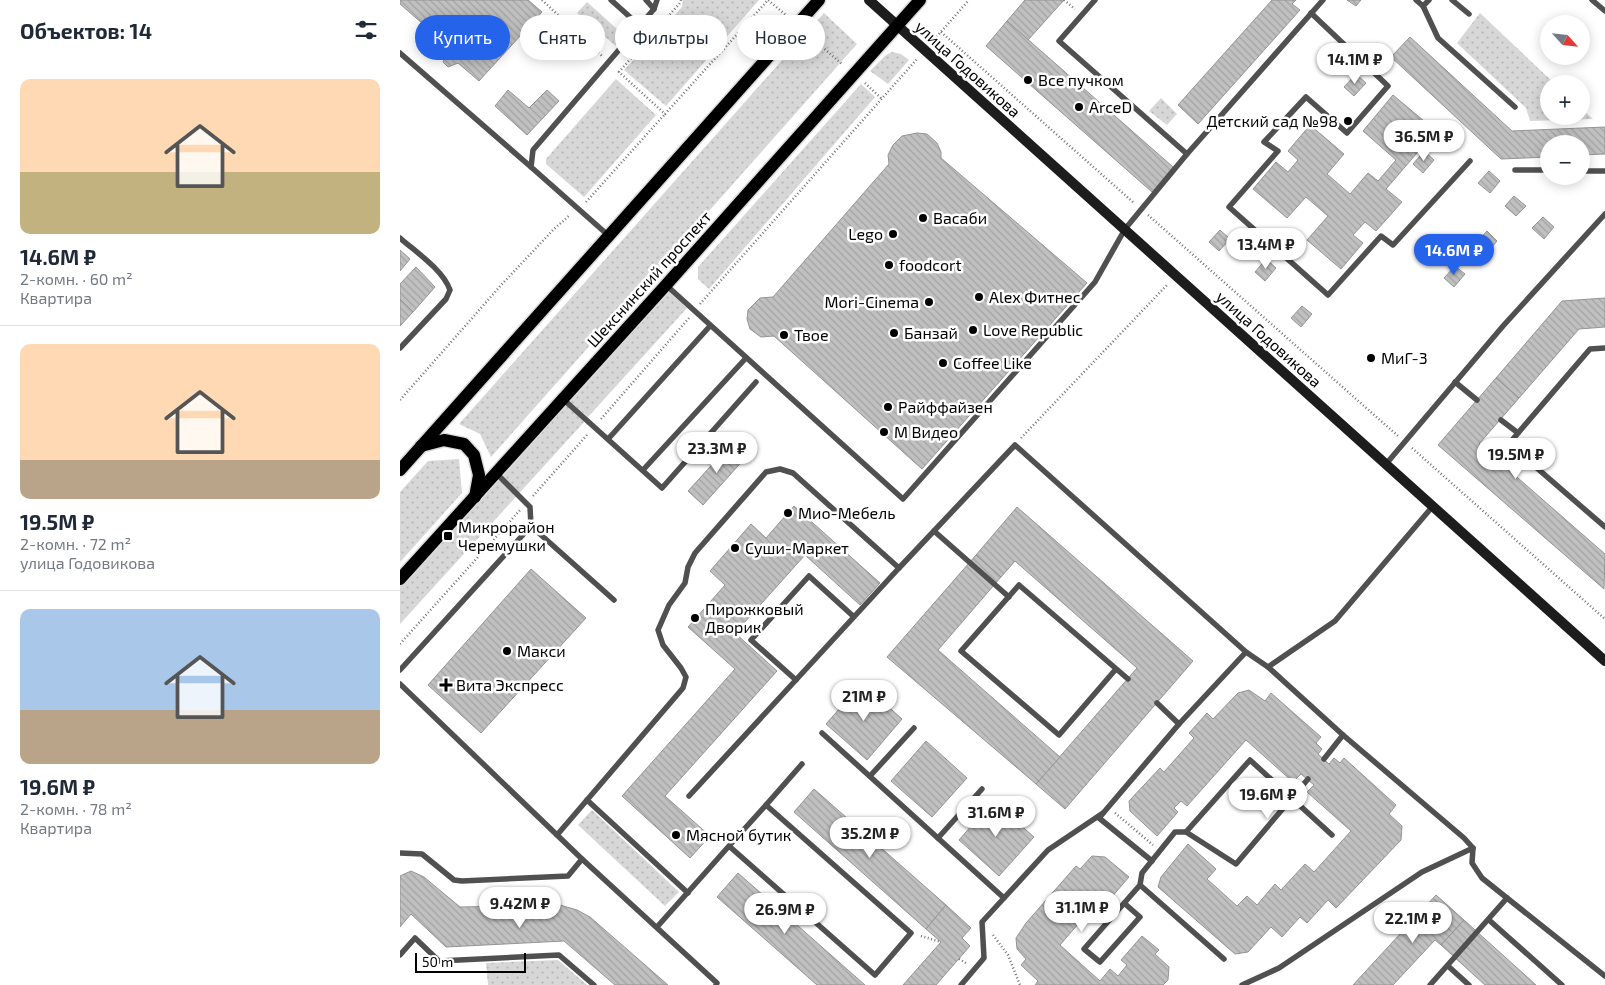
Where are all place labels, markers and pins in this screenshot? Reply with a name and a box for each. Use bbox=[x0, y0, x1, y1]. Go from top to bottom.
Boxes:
pin: 14.1M ₽ bbox=[1309, 42, 1401, 85]
place label: Все пучком bbox=[1038, 70, 1124, 90]
marker: Все пучком bbox=[1022, 74, 1034, 86]
place label: ArceD bbox=[1089, 97, 1132, 116]
marker: ArceD bbox=[1073, 101, 1085, 113]
place label: Детский сад №98 bbox=[1206, 111, 1338, 130]
marker: Детский сад №98 bbox=[1342, 115, 1354, 127]
pin: 36.5M ₽ bbox=[1378, 120, 1470, 162]
place label: Васаби bbox=[933, 208, 987, 227]
marker: Васаби bbox=[917, 212, 929, 224]
place label: Lego bbox=[848, 224, 883, 243]
marker: Lego bbox=[887, 228, 899, 240]
pin: 13.4M ₽ bbox=[1220, 228, 1312, 270]
pin: 14.6M ₽ bbox=[1408, 234, 1500, 276]
place label: foodcort bbox=[899, 255, 962, 274]
marker: foodcort bbox=[883, 259, 895, 271]
place label: Alex Фитнес bbox=[989, 287, 1081, 306]
marker: Alex Фитнес bbox=[973, 291, 985, 303]
place label: Mori-Cinema bbox=[825, 292, 919, 311]
marker: Mori-Cinema bbox=[923, 296, 935, 308]
place label: Love Republic bbox=[983, 320, 1083, 339]
place label: Банзай bbox=[904, 323, 958, 342]
marker: Love Republic bbox=[967, 324, 979, 336]
place label: Твое bbox=[794, 325, 829, 344]
marker: Банзай bbox=[888, 327, 900, 339]
marker: Твое bbox=[778, 329, 790, 341]
place label: МиГ-3 bbox=[1381, 348, 1428, 367]
marker: МиГ-3 bbox=[1365, 352, 1377, 364]
place label: Coffee Like bbox=[953, 353, 1032, 372]
marker: Coffee Like bbox=[937, 357, 949, 369]
place label: Райффайзен bbox=[898, 397, 993, 416]
marker: Райффайзен bbox=[882, 401, 894, 413]
place label: М Видео bbox=[894, 422, 958, 441]
marker: М Видео bbox=[878, 426, 890, 438]
pin: 23.3M ₽ bbox=[671, 432, 763, 474]
pin: 19.5M ₽ bbox=[1470, 438, 1562, 480]
place label: Мио-Мебель bbox=[798, 503, 896, 522]
marker: Мио-Мебель bbox=[782, 507, 794, 519]
place label: Микрорайон Черемушки bbox=[458, 517, 554, 555]
marker: Микрорайон Черемушки bbox=[442, 530, 454, 542]
place label: Суши-Маркет bbox=[745, 538, 849, 558]
marker: Суши-Маркет bbox=[729, 542, 741, 554]
place label: Пирожковый Дворик bbox=[705, 599, 804, 636]
marker: Пирожковый Дворик bbox=[689, 612, 701, 624]
place label: Макси bbox=[517, 641, 566, 660]
marker: Макси bbox=[501, 645, 513, 657]
place label: Вита Экспресс bbox=[456, 675, 564, 694]
marker: Вита Экспресс bbox=[440, 679, 452, 691]
pin: 21M ₽ bbox=[829, 680, 899, 722]
pin: 19.6M ₽ bbox=[1222, 778, 1314, 820]
pin: 31.6M ₽ bbox=[950, 796, 1042, 838]
pin: 35.2M ₽ bbox=[824, 816, 916, 859]
place label: Мясной бутик bbox=[686, 825, 792, 845]
marker: Мясной бутик bbox=[670, 829, 682, 841]
pin: 9.42M ₽ bbox=[474, 886, 566, 929]
pin: 31.1M ₽ bbox=[1036, 890, 1128, 933]
pin: 26.9M ₽ bbox=[739, 892, 831, 935]
pin: 22.1M ₽ bbox=[1367, 902, 1459, 944]

